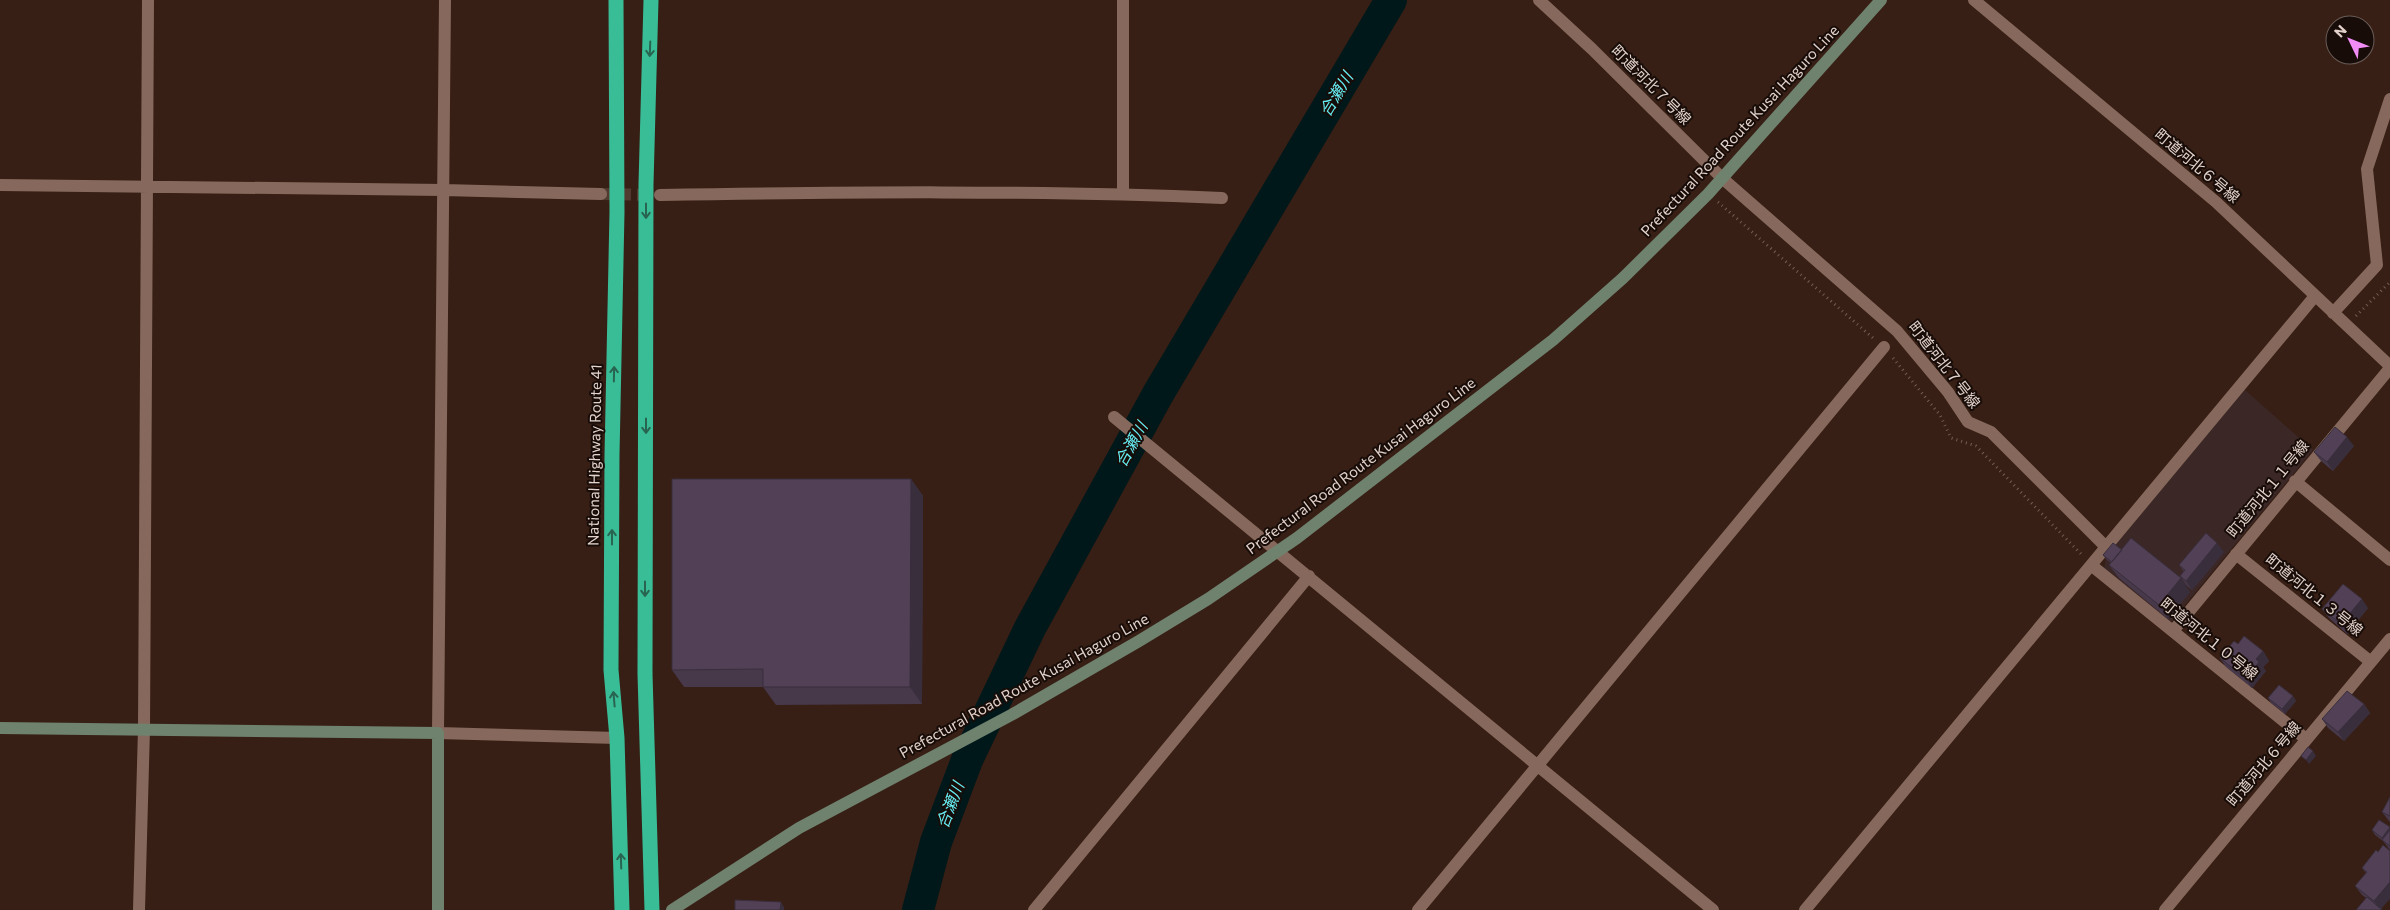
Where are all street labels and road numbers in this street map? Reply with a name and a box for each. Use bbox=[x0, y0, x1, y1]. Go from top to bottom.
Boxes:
street label: Prefectural Road Route Kusai Haguro Line bbox=[1636, 21, 1842, 240]
street label: 町道河北７号線 bbox=[1608, 41, 1695, 128]
street label: 町道河北６号線 bbox=[2152, 125, 2244, 206]
street label: 町道河北７号線 bbox=[1905, 317, 1984, 411]
street label: National Highway Route 41 bbox=[583, 364, 605, 546]
street label: Prefectural Road Route Kusai Haguro Line bbox=[1242, 373, 1479, 557]
street label: 町道河北１１号線 bbox=[2222, 436, 2312, 541]
street label: 町道河北１３号線 bbox=[2262, 549, 2367, 639]
street label: 町道河北１０号線 bbox=[2157, 593, 2262, 683]
street label: Prefectural Road Route Kusai Haguro Line bbox=[896, 609, 1151, 761]
street label: 町道河北６号線 bbox=[2223, 717, 2304, 809]

